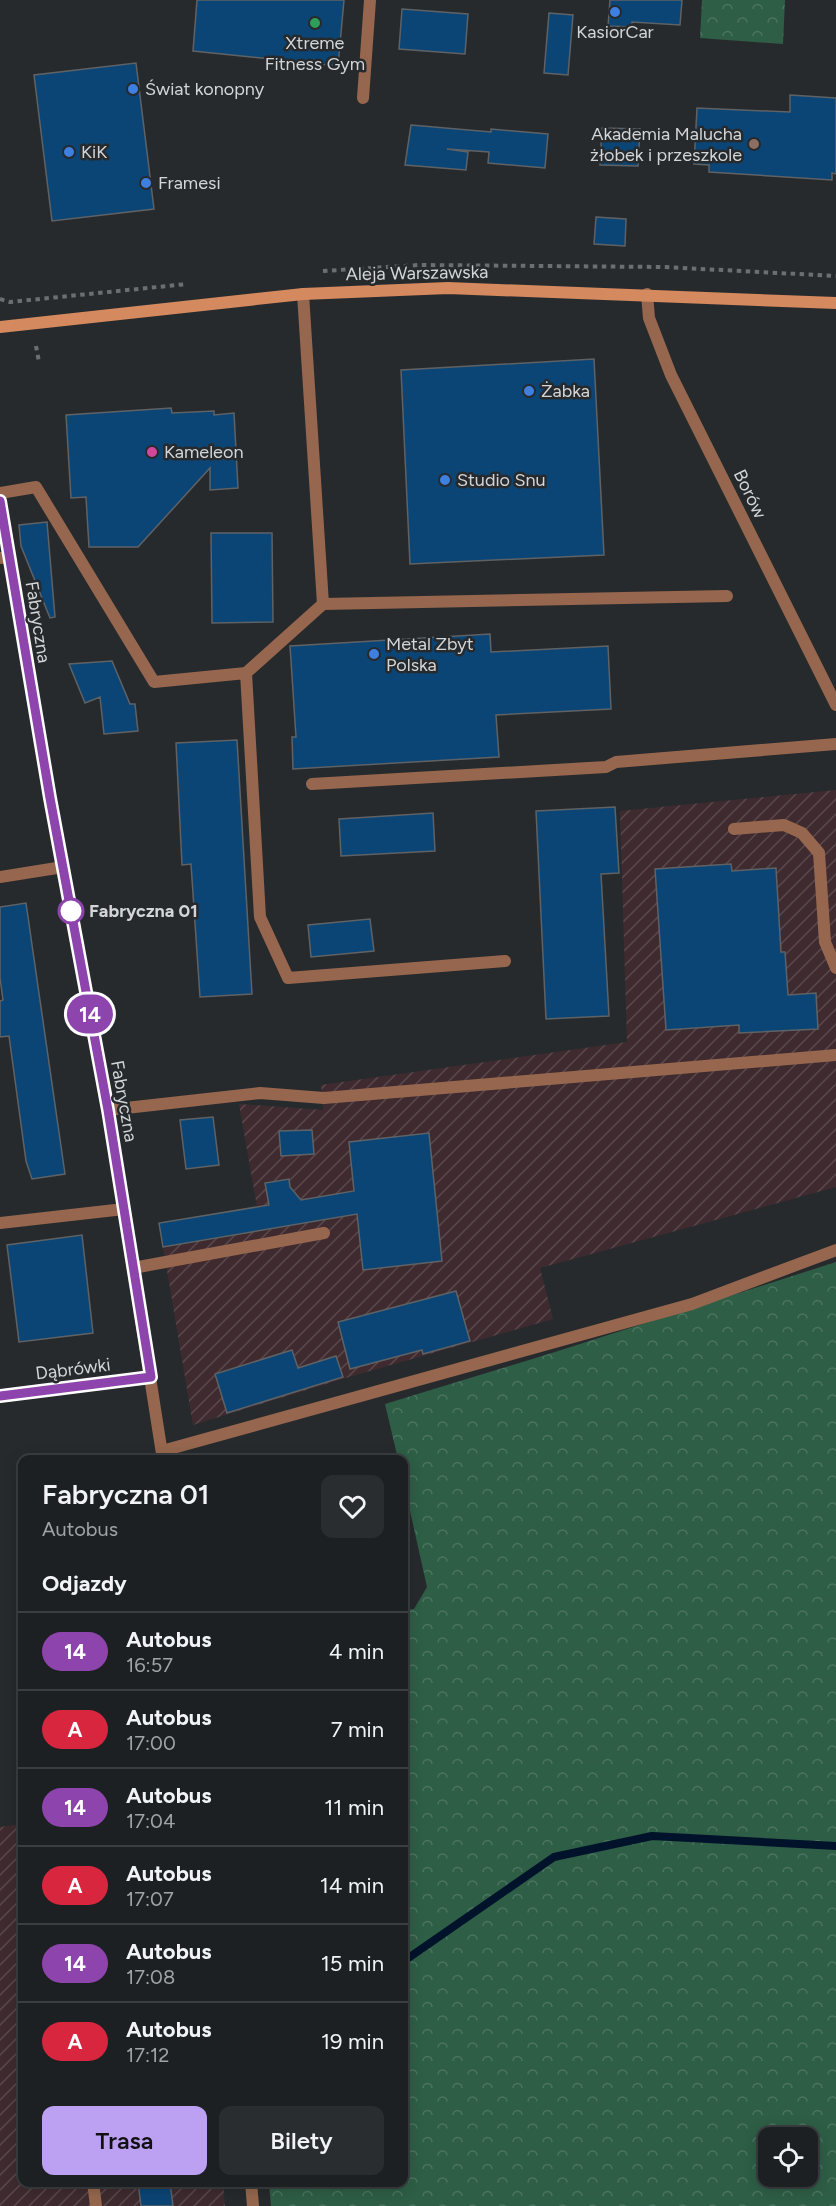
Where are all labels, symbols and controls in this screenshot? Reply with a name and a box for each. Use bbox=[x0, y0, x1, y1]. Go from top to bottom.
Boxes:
marker: KasiorCar bbox=[608, 5, 622, 19]
marker: Xtreme Fitness Gym bbox=[308, 16, 322, 30]
place label: KasiorCar bbox=[576, 21, 654, 43]
place label: Xtreme Fitness Gym bbox=[265, 32, 365, 75]
place label: Świat konopny bbox=[145, 78, 265, 100]
marker: Świat konopny bbox=[126, 82, 140, 96]
place label: Akademia Malucha żłobek i przeszkole bbox=[590, 123, 742, 166]
marker: Akademia Malucha żłobek i przeszkole bbox=[747, 137, 761, 151]
place label: KiK bbox=[81, 141, 107, 163]
marker: KiK bbox=[62, 145, 76, 159]
place label: Framesi bbox=[158, 172, 221, 194]
marker: Framesi bbox=[139, 176, 153, 190]
street label: Aleja Warszawska bbox=[345, 261, 489, 285]
place label: Żabka bbox=[541, 380, 590, 402]
marker: Żabka bbox=[522, 384, 536, 398]
place label: Kameleon bbox=[164, 441, 243, 463]
marker: Kameleon bbox=[145, 445, 159, 459]
street label: Borów bbox=[729, 466, 771, 522]
place label: Studio Snu bbox=[457, 469, 546, 491]
marker: Studio Snu bbox=[438, 473, 452, 487]
street label: Fabryczna bbox=[21, 580, 55, 664]
place label: Metal Zbyt Polska bbox=[386, 633, 474, 676]
marker: Metal Zbyt Polska bbox=[367, 647, 381, 661]
marker: Fabryczna 01 bbox=[58, 898, 84, 924]
place label: Fabryczna 01 bbox=[89, 900, 198, 922]
line badge: 14 bbox=[63, 994, 117, 1034]
text: 14 bbox=[79, 1002, 101, 1027]
street label: Fabryczna bbox=[106, 1058, 142, 1144]
street label: Dąbrówki bbox=[34, 1353, 112, 1385]
button: heart bbox=[321, 1475, 384, 1538]
text: Fabryczna 01 bbox=[42, 1477, 210, 1511]
text: Autobus bbox=[42, 1517, 118, 1541]
text: Odjazdy bbox=[42, 1570, 127, 1597]
text: Autobus bbox=[126, 1626, 212, 1653]
text: 4 min bbox=[329, 1638, 384, 1665]
text: 14 bbox=[64, 1639, 86, 1664]
text: 16:57 bbox=[126, 1653, 173, 1677]
text: Autobus bbox=[126, 1704, 212, 1731]
text: 7 min bbox=[331, 1716, 384, 1743]
text: A bbox=[68, 1717, 83, 1742]
text: 17:00 bbox=[126, 1731, 176, 1755]
text: Autobus bbox=[126, 1782, 212, 1809]
text: 11 min bbox=[324, 1794, 384, 1821]
text: 14 bbox=[64, 1795, 86, 1820]
text: 17:04 bbox=[126, 1809, 175, 1833]
text: Autobus bbox=[126, 1860, 212, 1887]
text: 14 min bbox=[320, 1872, 384, 1899]
text: A bbox=[68, 1873, 83, 1898]
text: 17:07 bbox=[126, 1887, 174, 1911]
text: Autobus bbox=[126, 1938, 212, 1965]
text: 15 min bbox=[321, 1950, 384, 1977]
text: 14 bbox=[64, 1951, 86, 1976]
text: 17:08 bbox=[126, 1965, 175, 1989]
text: Autobus bbox=[126, 2016, 212, 2043]
text: 19 min bbox=[321, 2028, 384, 2055]
text: A bbox=[68, 2029, 83, 2054]
text: 17:12 bbox=[126, 2043, 170, 2067]
button: Trasa bbox=[42, 2106, 207, 2175]
button: Bilety bbox=[219, 2106, 384, 2175]
map controls bbox=[758, 2127, 818, 2187]
button: locate bbox=[758, 2127, 818, 2187]

